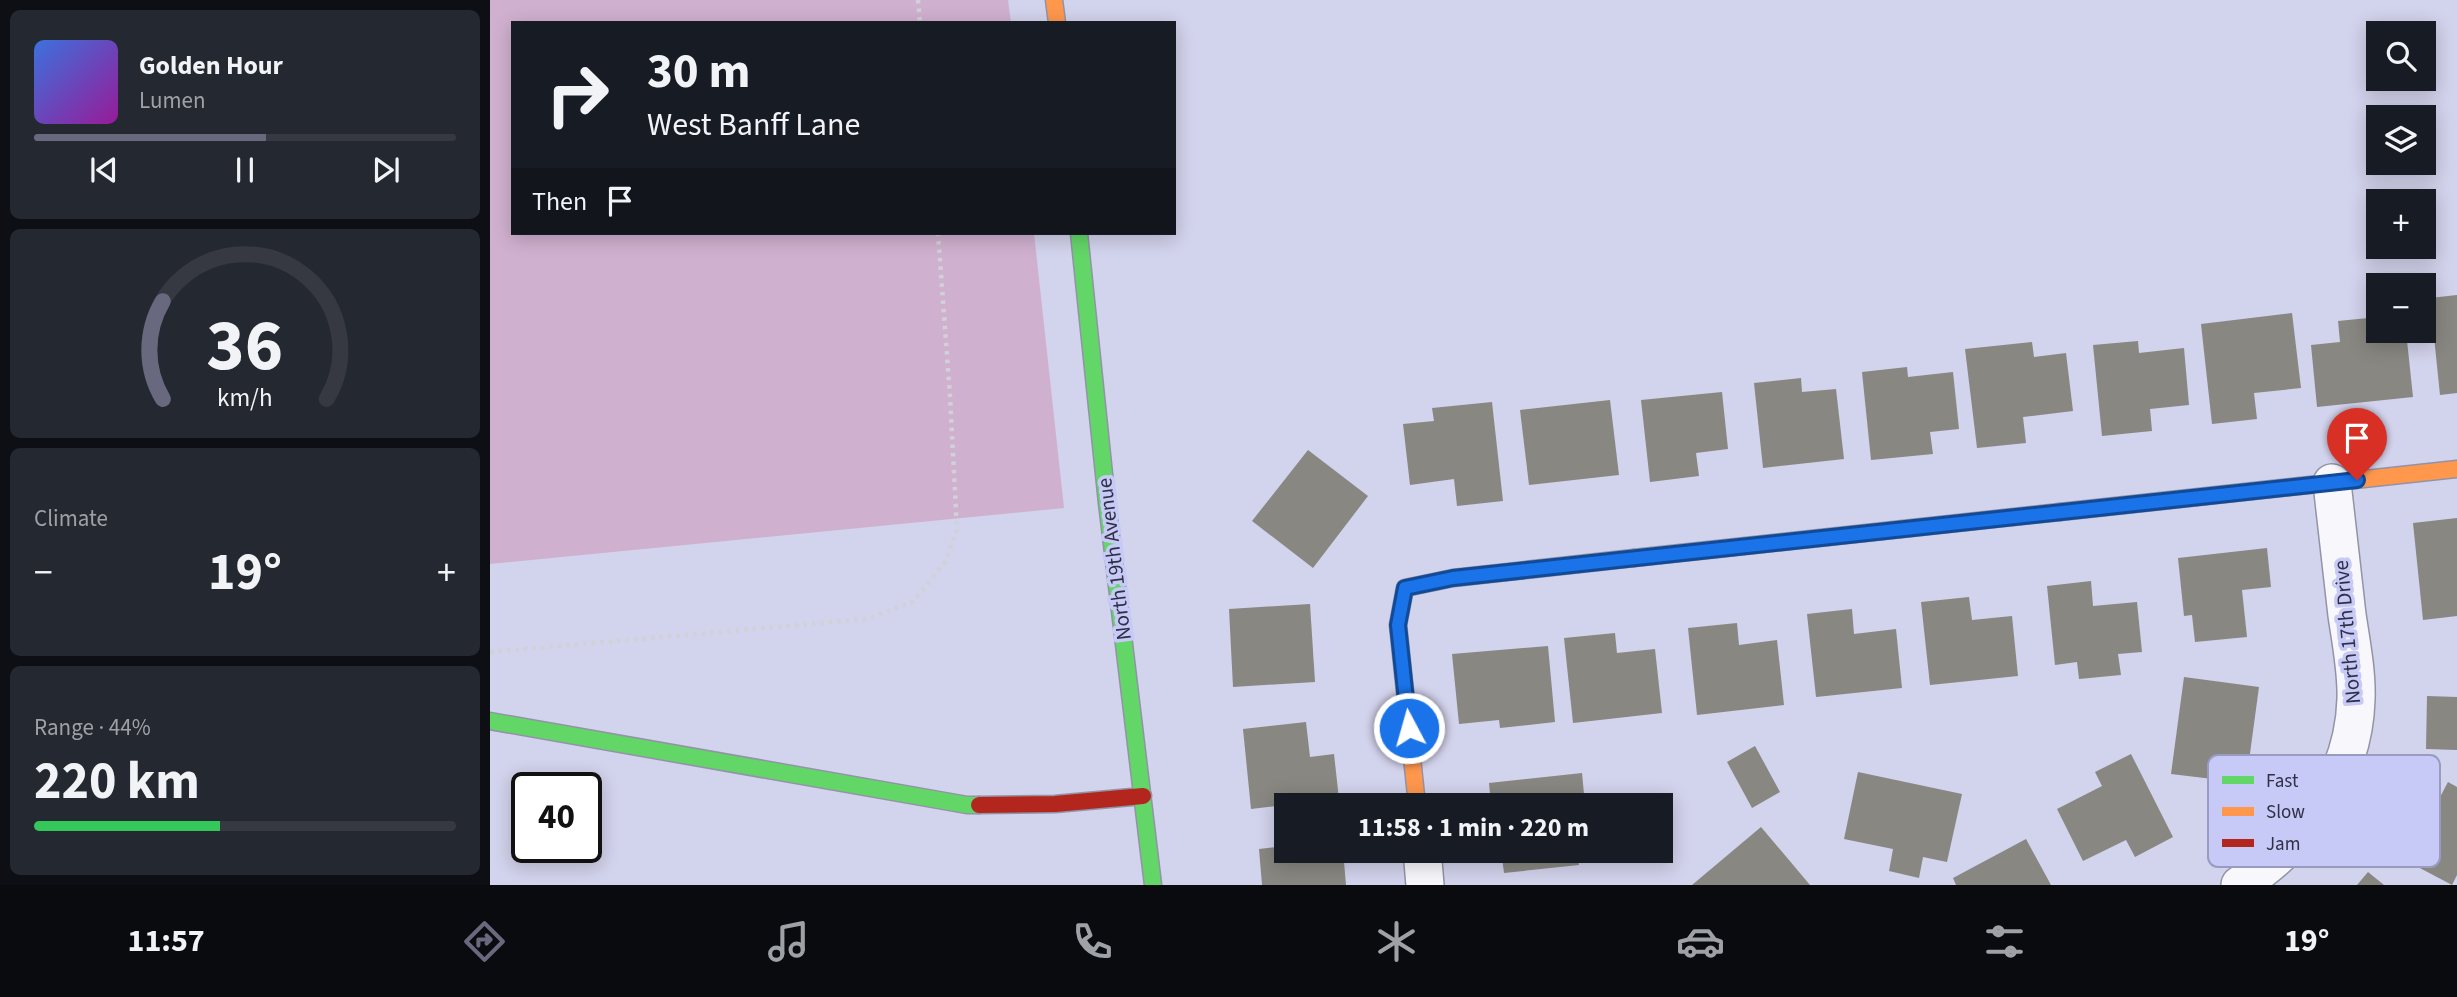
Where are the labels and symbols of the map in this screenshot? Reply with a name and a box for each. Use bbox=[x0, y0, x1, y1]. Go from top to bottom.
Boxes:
pin bbox=[2327, 408, 2387, 480]
street label: North 19th Avenue bbox=[1089, 476, 1139, 642]
street label: North 17th Drive bbox=[2326, 559, 2368, 705]
position arrow bbox=[1372, 691, 1446, 765]
legend bbox=[2208, 755, 2440, 867]
text: Fast bbox=[2266, 768, 2299, 795]
speed limit sign: 40 bbox=[511, 772, 602, 863]
text: Slow bbox=[2266, 799, 2305, 826]
text: Jam bbox=[2266, 831, 2300, 858]

